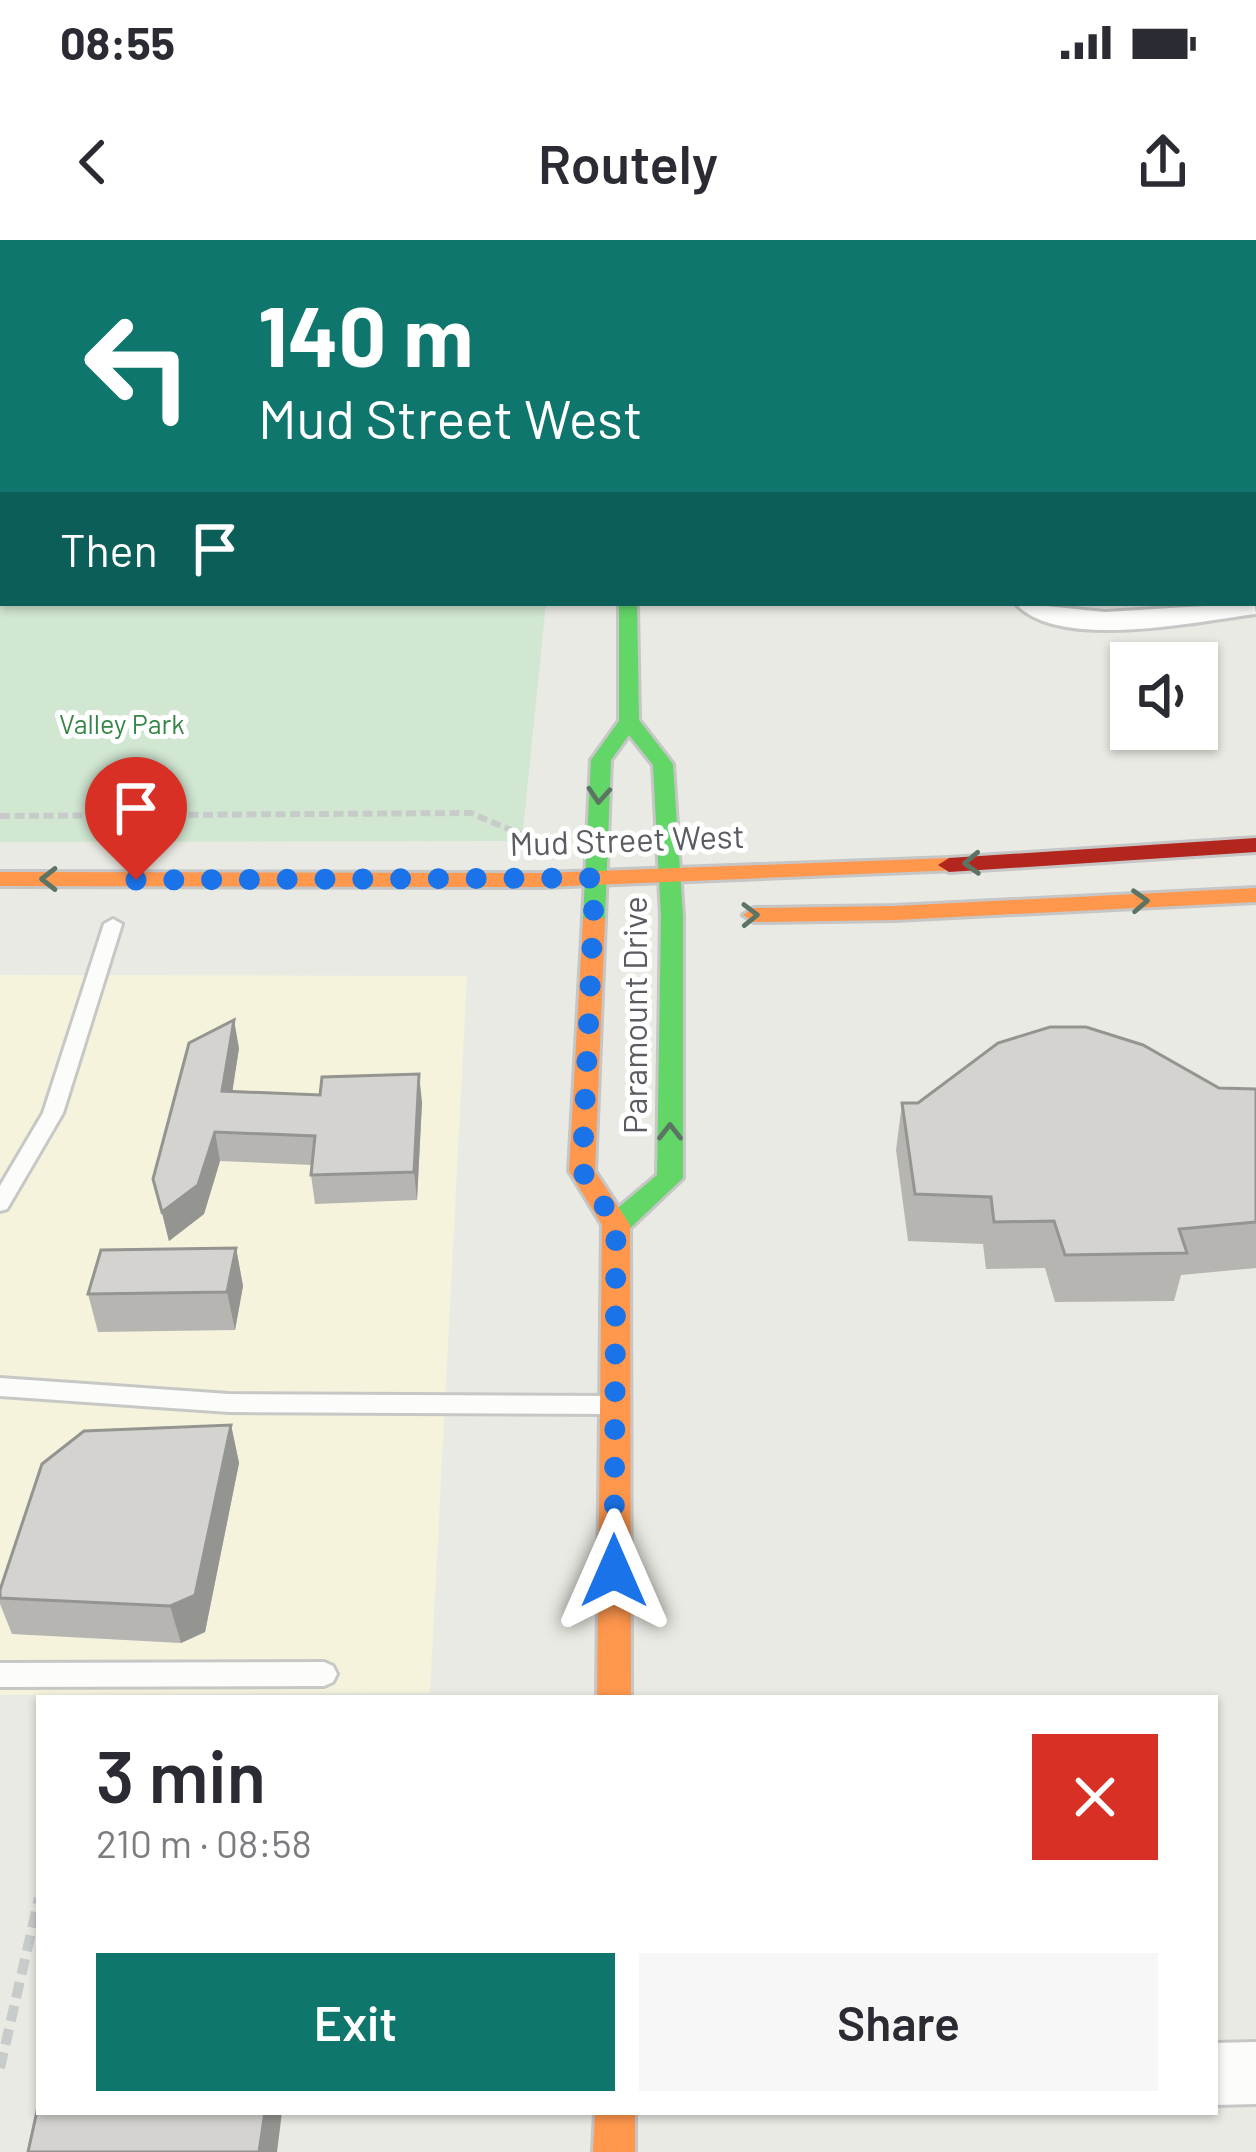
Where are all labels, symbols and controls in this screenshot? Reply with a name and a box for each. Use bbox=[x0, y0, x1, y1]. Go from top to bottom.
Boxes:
text: 08:55 bbox=[60, 15, 175, 69]
icon: back bbox=[60, 129, 126, 195]
icon: share bbox=[1130, 129, 1196, 195]
text: Routely bbox=[538, 130, 718, 195]
text: 140 m bbox=[258, 283, 473, 384]
icon: left bbox=[60, 288, 216, 444]
text: Mud Street West bbox=[258, 385, 643, 450]
icon: arrive bbox=[182, 516, 248, 582]
text: Then bbox=[60, 522, 158, 576]
map controls bbox=[1110, 642, 1218, 750]
button: sound bbox=[1110, 642, 1218, 750]
park label: Valley Park bbox=[59, 707, 185, 739]
pin bbox=[85, 757, 187, 880]
icon: arrive bbox=[103, 775, 169, 841]
one-way arrow bbox=[586, 786, 612, 805]
street label: Mud Street West bbox=[509, 815, 745, 863]
one-way arrow bbox=[962, 850, 981, 876]
one-way arrow bbox=[39, 866, 57, 892]
one-way arrow bbox=[1131, 888, 1150, 914]
street label: Paramount Drive bbox=[614, 896, 654, 1134]
one-way arrow bbox=[742, 902, 760, 928]
one-way arrow bbox=[657, 1122, 683, 1140]
position arrow bbox=[551, 1508, 677, 1634]
text: 3 min bbox=[96, 1731, 266, 1817]
button: close bbox=[1032, 1734, 1158, 1860]
text: 210 m · 08:58 bbox=[96, 1819, 312, 1866]
button: Exit bbox=[96, 1953, 615, 2091]
button: Share bbox=[639, 1953, 1158, 2091]

